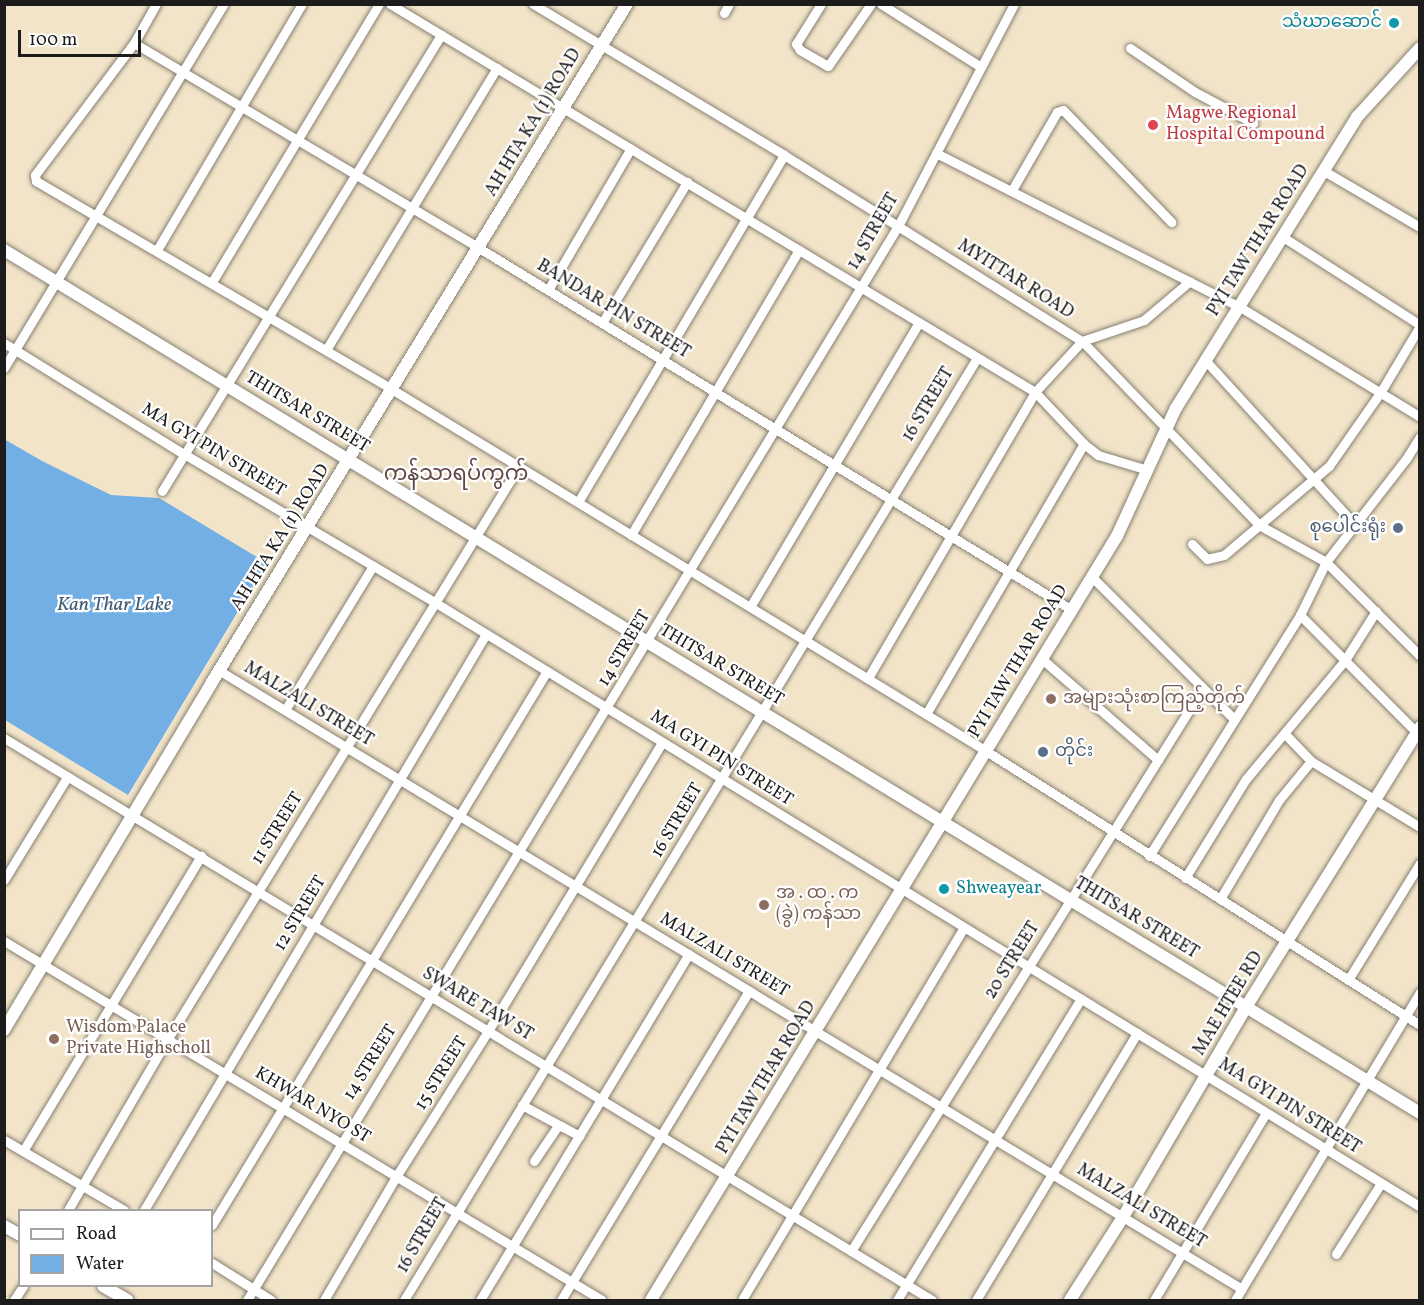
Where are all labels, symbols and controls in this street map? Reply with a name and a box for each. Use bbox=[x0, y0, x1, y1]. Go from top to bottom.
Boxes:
place label: သံဃာဆောင် bbox=[1282, 12, 1382, 34]
marker: သံဃာဆောင် bbox=[1387, 16, 1401, 30]
scale bar bbox=[21, 18, 144, 56]
text: 100 m bbox=[29, 28, 78, 53]
street label: AH HTA KA (1) ROAD bbox=[481, 45, 587, 201]
place label: Magwe Regional Hospital Compound bbox=[1166, 104, 1325, 146]
marker: Magwe Regional Hospital Compound bbox=[1144, 116, 1162, 134]
street label: PYI TAW THAR ROAD bbox=[1203, 160, 1315, 322]
street label: 14 STREET bbox=[843, 190, 905, 274]
street label: MYITTAR ROAD bbox=[953, 236, 1077, 324]
street label: BANDAR PIN STREET bbox=[532, 256, 694, 364]
street label: 16 STREET bbox=[898, 364, 960, 446]
street label: THITSAR STREET bbox=[241, 367, 373, 459]
street label: MA GYI PIN STREET bbox=[137, 399, 289, 503]
street label: AH HTA KA (1) ROAD bbox=[227, 461, 335, 615]
district label: ကန်သာရပ်ကွက် bbox=[384, 462, 528, 488]
place label: စုပေါင်းရုံး bbox=[1309, 517, 1386, 539]
marker: စုပေါင်းရုံး bbox=[1391, 521, 1405, 535]
street label: PYI TAW THAR ROAD bbox=[964, 581, 1074, 743]
water label: Kan Thar Lake bbox=[57, 593, 171, 617]
street label: 14 STREET bbox=[594, 607, 656, 691]
street label: THITSAR STREET bbox=[655, 620, 787, 712]
street label: MALZALI STREET bbox=[239, 658, 377, 752]
place label: အများသုံးစာကြည့်တိုက် bbox=[1063, 688, 1245, 710]
marker: အများသုံးစာကြည့်တိုက် bbox=[1044, 692, 1058, 706]
street label: MA GYI PIN STREET bbox=[646, 706, 796, 812]
place label: တိုင်း bbox=[1055, 741, 1093, 763]
marker: တိုင်း bbox=[1036, 745, 1050, 759]
street label: 16 STREET bbox=[647, 780, 709, 862]
street label: 11 STREET bbox=[247, 789, 309, 869]
street label: 12 STREET bbox=[270, 873, 332, 955]
street label: THITSAR STREET bbox=[1070, 873, 1202, 965]
place label: Shweayear bbox=[956, 878, 1041, 900]
marker: Shweayear bbox=[937, 882, 951, 896]
place label: အ . ထ . က (ခွဲ) ကန်သာ bbox=[776, 884, 861, 926]
marker: အ . ထ . က (ခွဲ) ကန်သာ bbox=[757, 898, 771, 912]
street label: MALZALI STREET bbox=[655, 909, 793, 1003]
street label: 20 STREET bbox=[981, 918, 1045, 1004]
street label: MAE HTEE RD bbox=[1189, 948, 1269, 1060]
street label: SWARE TAW ST bbox=[417, 963, 537, 1047]
street label: PYI TAW THAR ROAD bbox=[712, 997, 822, 1159]
place label: Wisdom Palace Private Highscholl bbox=[66, 1018, 211, 1060]
street label: 14 STREET bbox=[339, 1021, 403, 1105]
marker: Wisdom Palace Private Highscholl bbox=[47, 1032, 61, 1046]
street label: 15 STREET bbox=[411, 1033, 473, 1115]
street label: MA GYI PIN STREET bbox=[1214, 1054, 1364, 1160]
street label: KHWAR NYO ST bbox=[250, 1063, 374, 1149]
street label: MALZALI STREET bbox=[1072, 1160, 1210, 1254]
street label: 16 STREET bbox=[393, 1195, 453, 1277]
legend bbox=[18, 1209, 213, 1287]
text: Road bbox=[76, 1222, 117, 1247]
text: Water bbox=[76, 1252, 124, 1277]

